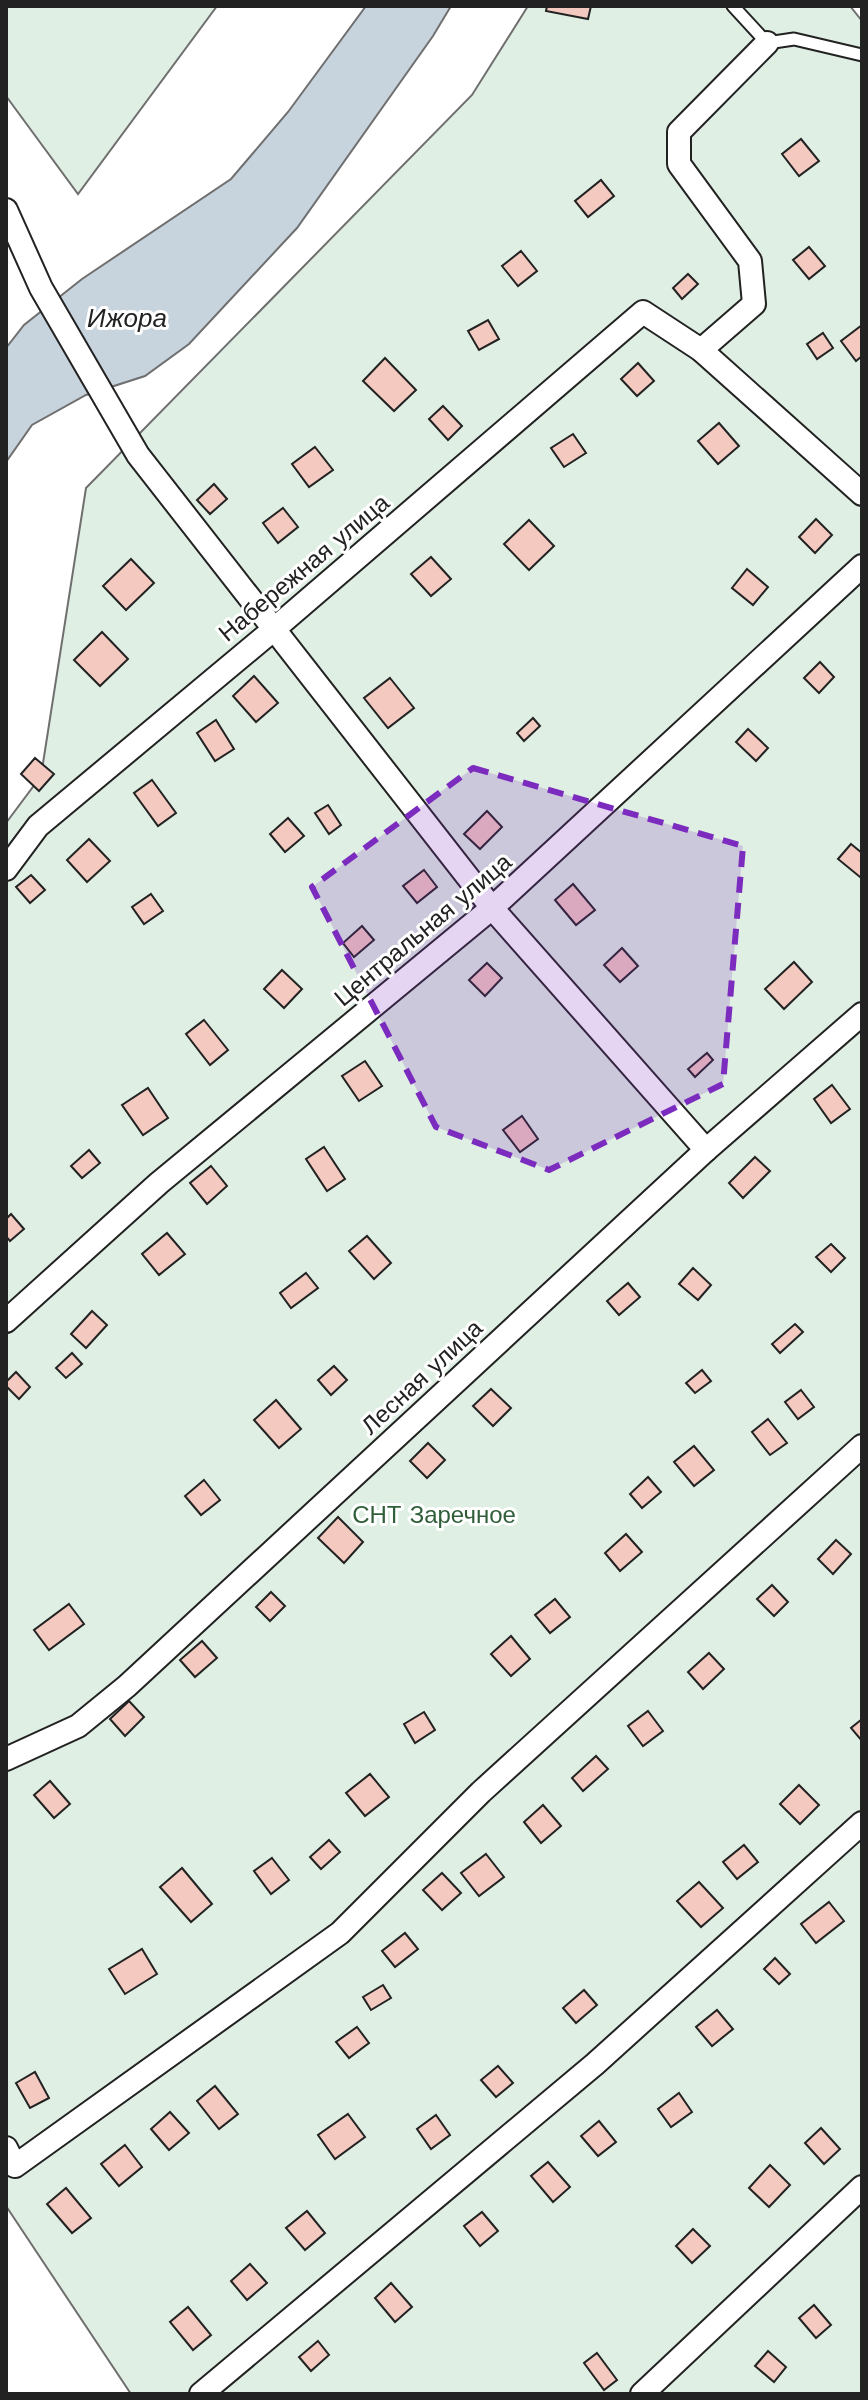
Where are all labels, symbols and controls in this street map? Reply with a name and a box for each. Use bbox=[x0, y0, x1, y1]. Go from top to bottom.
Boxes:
water label: Ижора bbox=[87, 303, 167, 333]
street label: Набережная улица bbox=[213, 488, 395, 647]
street label: Центральная улица bbox=[329, 847, 518, 1012]
street label: Лесная улица bbox=[356, 1314, 489, 1440]
park label: СНТ Заречное bbox=[352, 1501, 516, 1529]

